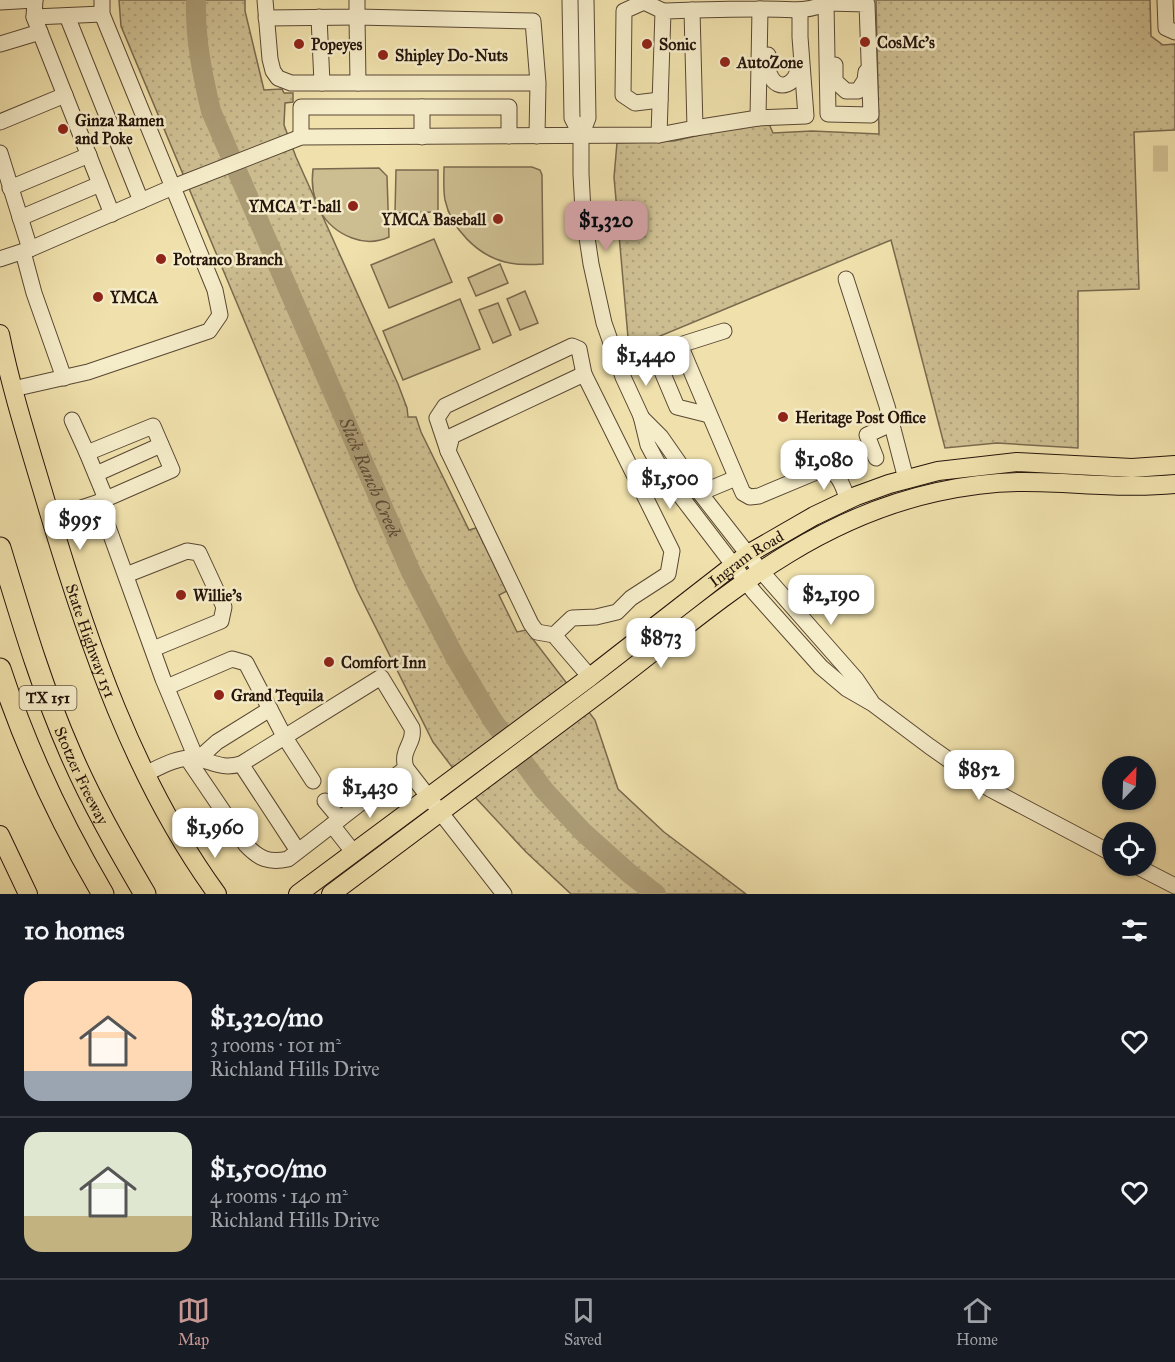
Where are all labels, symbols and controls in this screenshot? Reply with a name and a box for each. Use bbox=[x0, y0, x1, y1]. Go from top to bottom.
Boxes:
place label: CosMc’s bbox=[877, 33, 935, 52]
place label: Popeyes bbox=[311, 35, 363, 55]
place label: Sonic bbox=[659, 35, 696, 54]
marker: CosMc’s bbox=[858, 35, 872, 49]
marker: Popeyes bbox=[292, 37, 306, 51]
marker: Sonic bbox=[640, 37, 654, 51]
place label: Shipley Do-Nuts bbox=[395, 46, 508, 66]
marker: Shipley Do-Nuts bbox=[376, 48, 390, 62]
place label: AutoZone bbox=[736, 53, 804, 72]
marker: AutoZone bbox=[718, 55, 732, 69]
place label: Ginza Ramen and Poke bbox=[75, 111, 164, 148]
marker: Ginza Ramen and Poke bbox=[56, 122, 70, 136]
place label: YMCA T-ball bbox=[248, 197, 342, 216]
marker: YMCA T-ball bbox=[346, 199, 360, 213]
pin: $1,320 bbox=[557, 201, 655, 252]
text: $1,320 bbox=[579, 208, 633, 232]
place label: YMCA Baseball bbox=[380, 210, 487, 229]
marker: YMCA Baseball bbox=[491, 212, 505, 226]
place label: Potranco Branch bbox=[173, 250, 283, 269]
marker: Potranco Branch bbox=[154, 252, 168, 266]
place label: YMCA bbox=[109, 288, 158, 307]
marker: YMCA bbox=[91, 290, 105, 304]
pin: $1,440 bbox=[597, 336, 695, 387]
text: $1,440 bbox=[616, 343, 676, 367]
place label: Heritage Post Office bbox=[795, 408, 926, 428]
marker: Heritage Post Office bbox=[776, 410, 790, 424]
water label: Slick Ranch Creek bbox=[334, 413, 406, 541]
pin: $1,080 bbox=[775, 440, 873, 491]
text: $1,080 bbox=[795, 447, 853, 471]
pin: $1,500 bbox=[621, 459, 719, 510]
text: $1,500 bbox=[641, 466, 699, 490]
pin: $995 bbox=[44, 500, 116, 551]
text: $995 bbox=[59, 507, 101, 531]
street label: Ingram Road bbox=[705, 526, 787, 591]
pin: $2,190 bbox=[782, 575, 880, 626]
street label: State Highway 151 bbox=[62, 581, 120, 700]
text: $2,190 bbox=[802, 582, 860, 606]
place label: Willie's bbox=[193, 586, 242, 605]
marker: Willie's bbox=[174, 588, 188, 602]
pin: $873 bbox=[625, 618, 697, 669]
text: $873 bbox=[640, 625, 682, 649]
place label: Comfort Inn bbox=[341, 653, 427, 672]
marker: Comfort Inn bbox=[322, 655, 336, 669]
road number: TX 151 bbox=[20, 686, 76, 710]
place label: Grand Tequila bbox=[231, 686, 325, 706]
marker: Grand Tequila bbox=[212, 688, 226, 702]
street label: Stotzer Freeway bbox=[51, 724, 113, 828]
pin: $852 bbox=[943, 750, 1015, 801]
north arrow bbox=[1102, 756, 1156, 810]
map controls bbox=[1102, 756, 1156, 876]
text: $852 bbox=[958, 757, 1000, 781]
pin: $1,430 bbox=[321, 768, 419, 819]
text: $1,430 bbox=[342, 775, 398, 799]
pin: $1,960 bbox=[166, 808, 264, 859]
text: $1,960 bbox=[186, 815, 244, 839]
button: locate bbox=[1102, 822, 1156, 876]
text: 10 homes bbox=[24, 914, 125, 946]
icon: filters bbox=[1118, 914, 1151, 947]
text: $1,320/mo bbox=[210, 1001, 323, 1033]
icon: home bbox=[72, 1005, 144, 1077]
icon: heart bbox=[1118, 1025, 1151, 1058]
text: 3 rooms · 101 m² bbox=[210, 1033, 341, 1057]
text: Richland Hills Drive bbox=[210, 1057, 380, 1081]
text: $1,500/mo bbox=[210, 1152, 327, 1184]
icon: home bbox=[72, 1156, 144, 1228]
icon: heart bbox=[1118, 1176, 1151, 1209]
text: 4 rooms · 140 m² bbox=[210, 1184, 348, 1208]
text: Richland Hills Drive bbox=[210, 1208, 380, 1232]
tab: Map bbox=[177, 1294, 210, 1349]
tab: Saved bbox=[564, 1294, 602, 1349]
tab: Home bbox=[956, 1294, 998, 1349]

